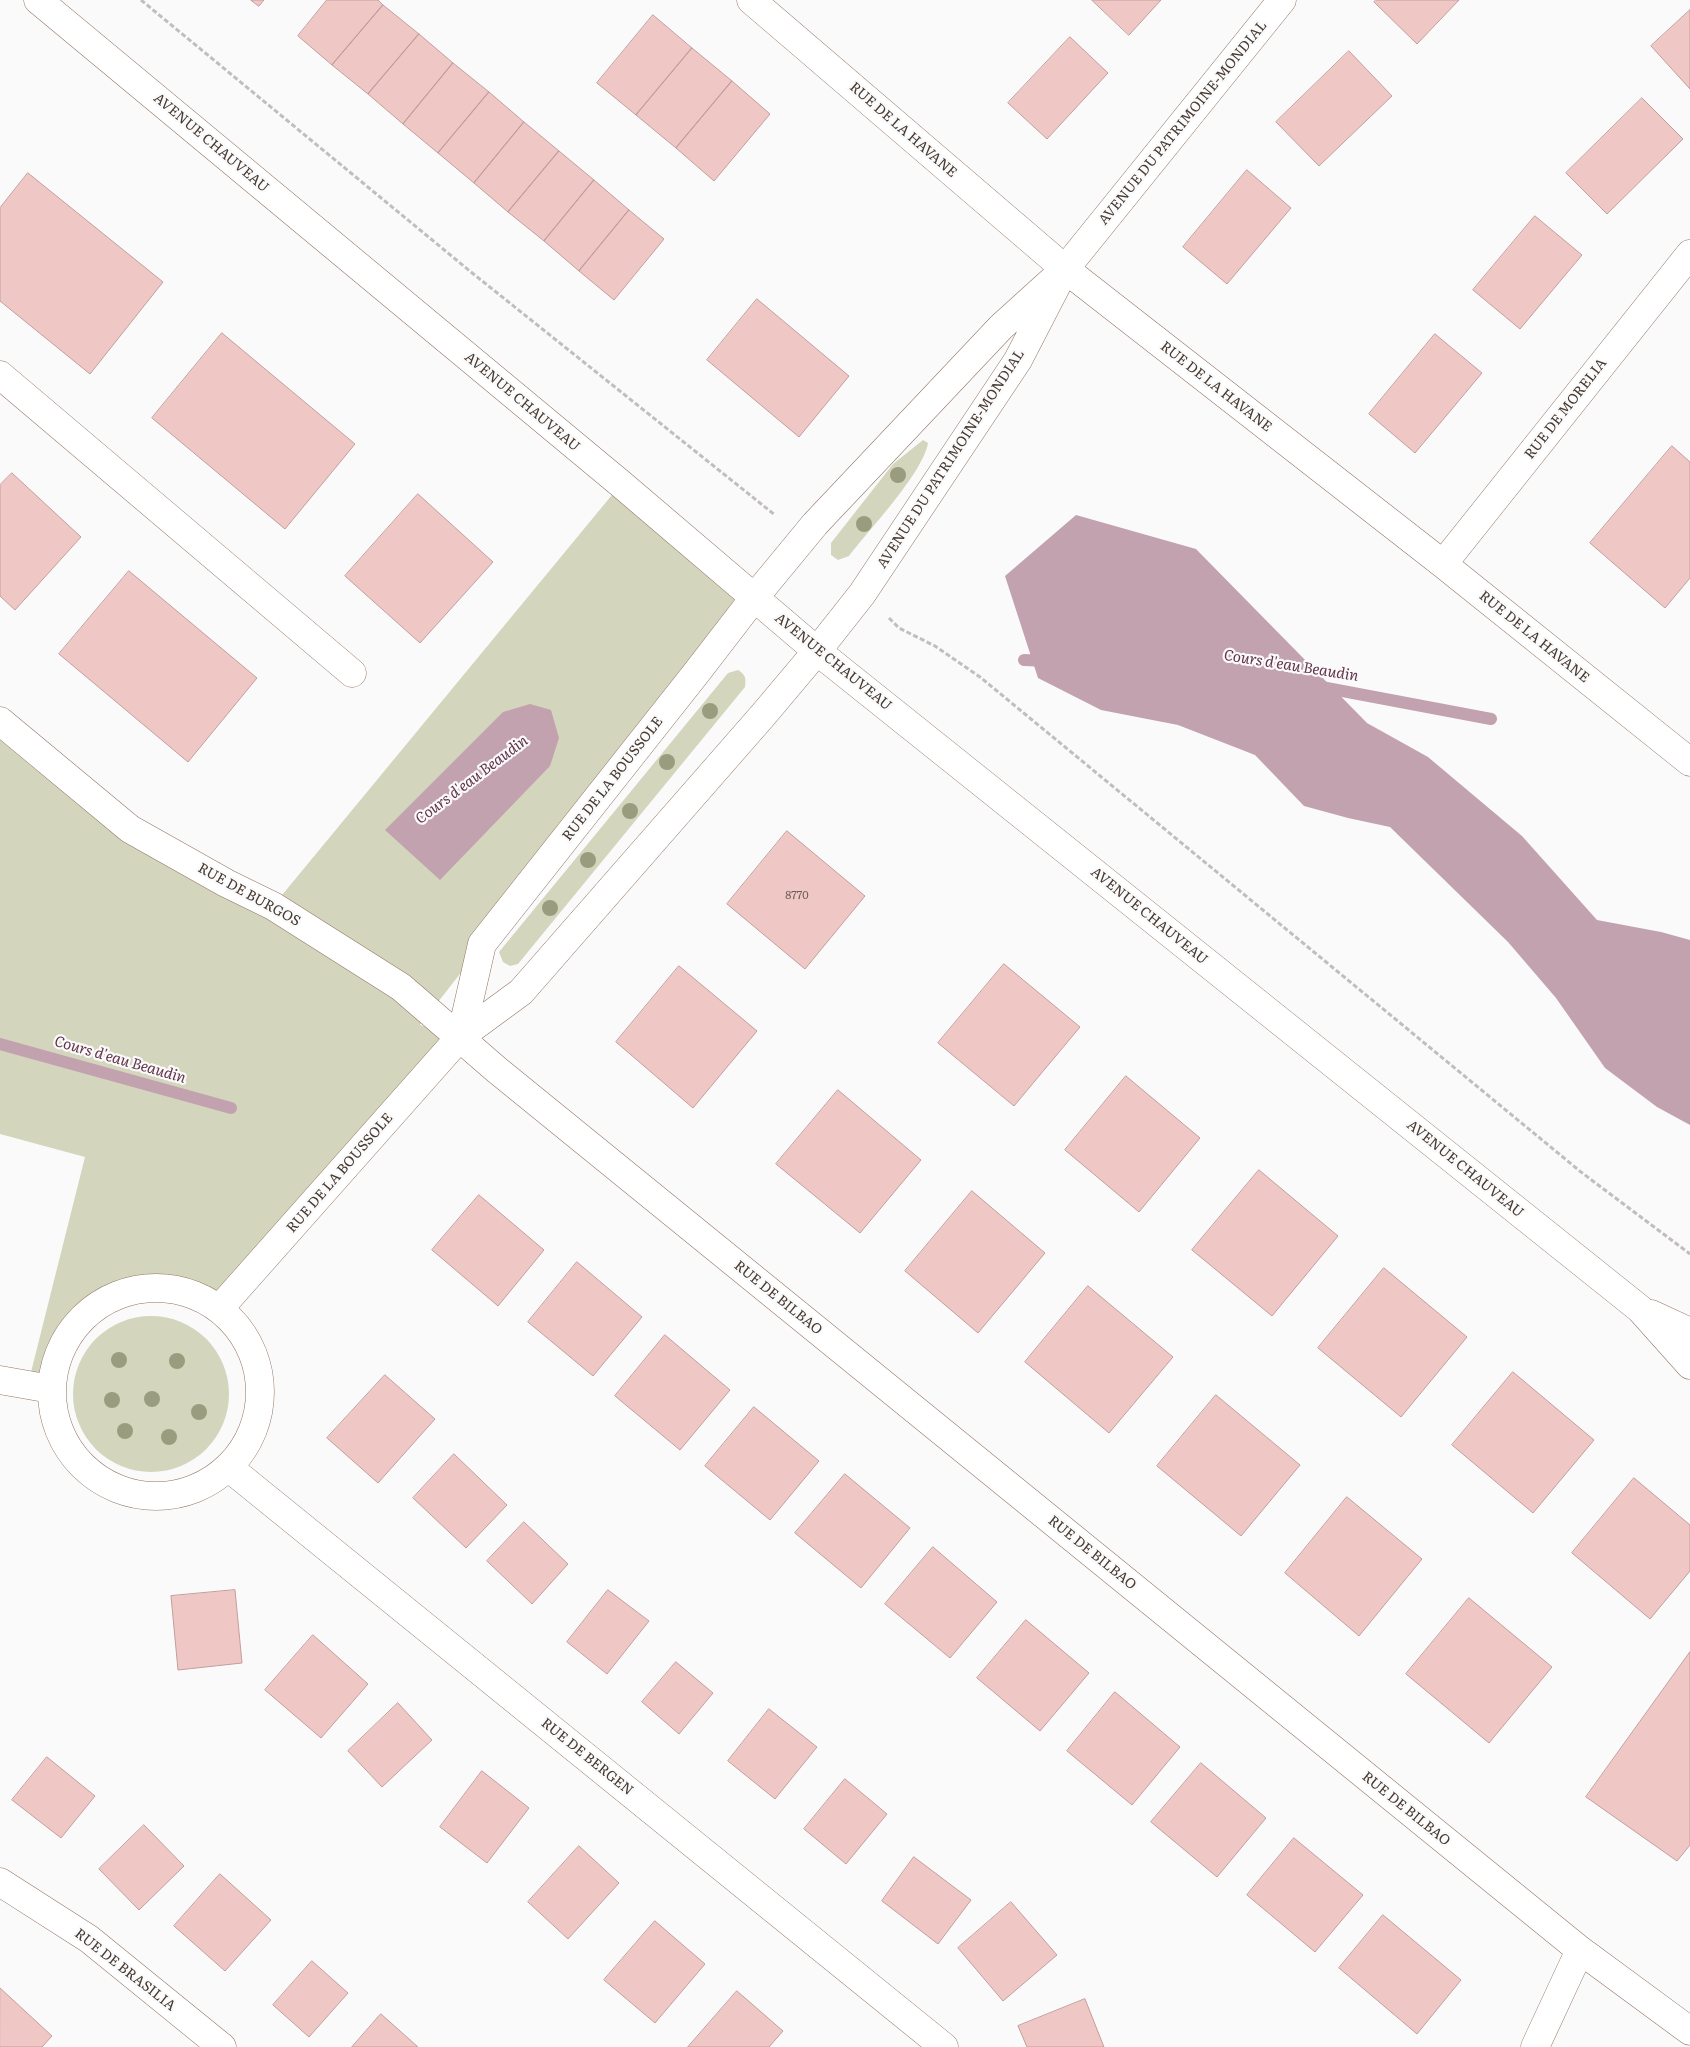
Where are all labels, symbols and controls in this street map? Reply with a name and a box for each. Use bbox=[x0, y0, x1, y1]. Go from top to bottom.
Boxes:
street label: AVENUE DU PATRIMOINE-MONDIAL bbox=[1095, 18, 1271, 228]
street label: RUE DE LA HAVANE bbox=[846, 79, 960, 181]
street label: AVENUE CHAUVEAU bbox=[150, 90, 272, 196]
street label: RUE DE LA HAVANE bbox=[1157, 338, 1275, 436]
street label: AVENUE DU PATRIMOINE-MONDIAL bbox=[874, 346, 1028, 572]
street label: AVENUE CHAUVEAU bbox=[461, 349, 583, 455]
street label: RUE DE MORELIA bbox=[1521, 355, 1611, 463]
street label: RUE DE LA HAVANE bbox=[1476, 587, 1592, 687]
street label: AVENUE CHAUVEAU bbox=[771, 610, 895, 714]
water label: Cours d'eau Beaudin bbox=[1222, 646, 1360, 686]
street label: RUE DE LA BOUSSOLE bbox=[559, 714, 667, 844]
water label: Cours d'eau Beaudin bbox=[412, 732, 532, 828]
street label: RUE DE BURGOS bbox=[195, 860, 303, 930]
street label: AVENUE CHAUVEAU bbox=[1087, 864, 1211, 968]
house number: 8770 bbox=[785, 889, 809, 903]
water label: Cours d'eau Beaudin bbox=[52, 1033, 188, 1087]
street label: RUE DE LA BOUSSOLE bbox=[283, 1110, 397, 1236]
street label: AVENUE CHAUVEAU bbox=[1403, 1117, 1527, 1221]
street label: RUE DE BILBAO bbox=[731, 1257, 825, 1339]
street label: RUE DE BILBAO bbox=[1045, 1512, 1139, 1594]
street label: RUE DE BERGEN bbox=[538, 1715, 636, 1799]
street label: RUE DE BILBAO bbox=[1359, 1768, 1453, 1850]
street label: RUE DE BRASILIA bbox=[71, 1925, 179, 2015]

